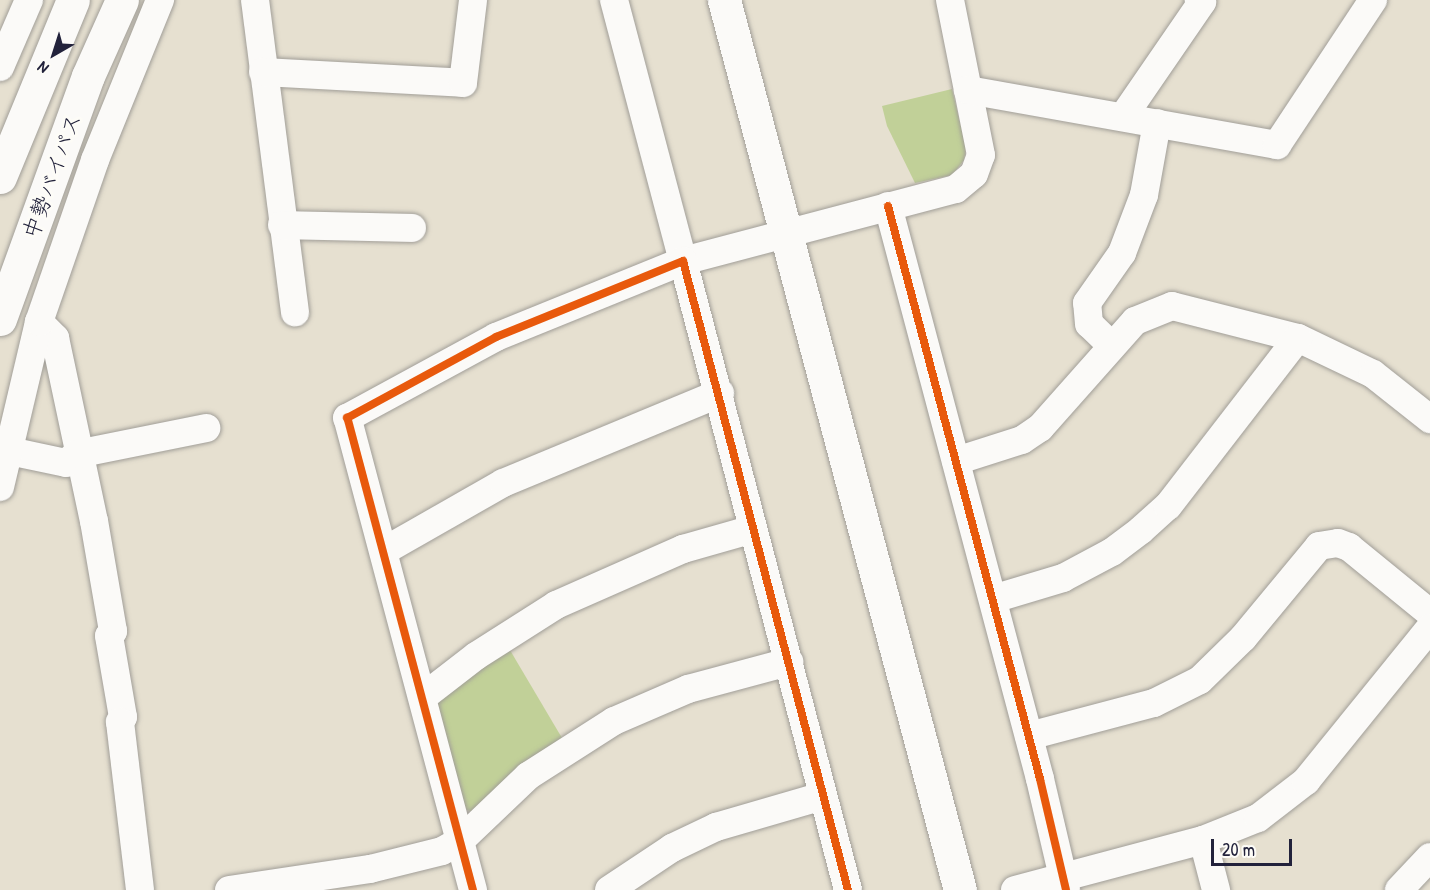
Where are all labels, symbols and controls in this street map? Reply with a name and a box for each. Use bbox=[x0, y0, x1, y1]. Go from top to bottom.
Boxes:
north arrow bbox=[24, 24, 84, 84]
text: N bbox=[32, 57, 53, 79]
street label: 中勢バイパス bbox=[17, 109, 87, 243]
scale bar bbox=[1214, 827, 1295, 865]
text: 20 m bbox=[1222, 837, 1255, 862]

